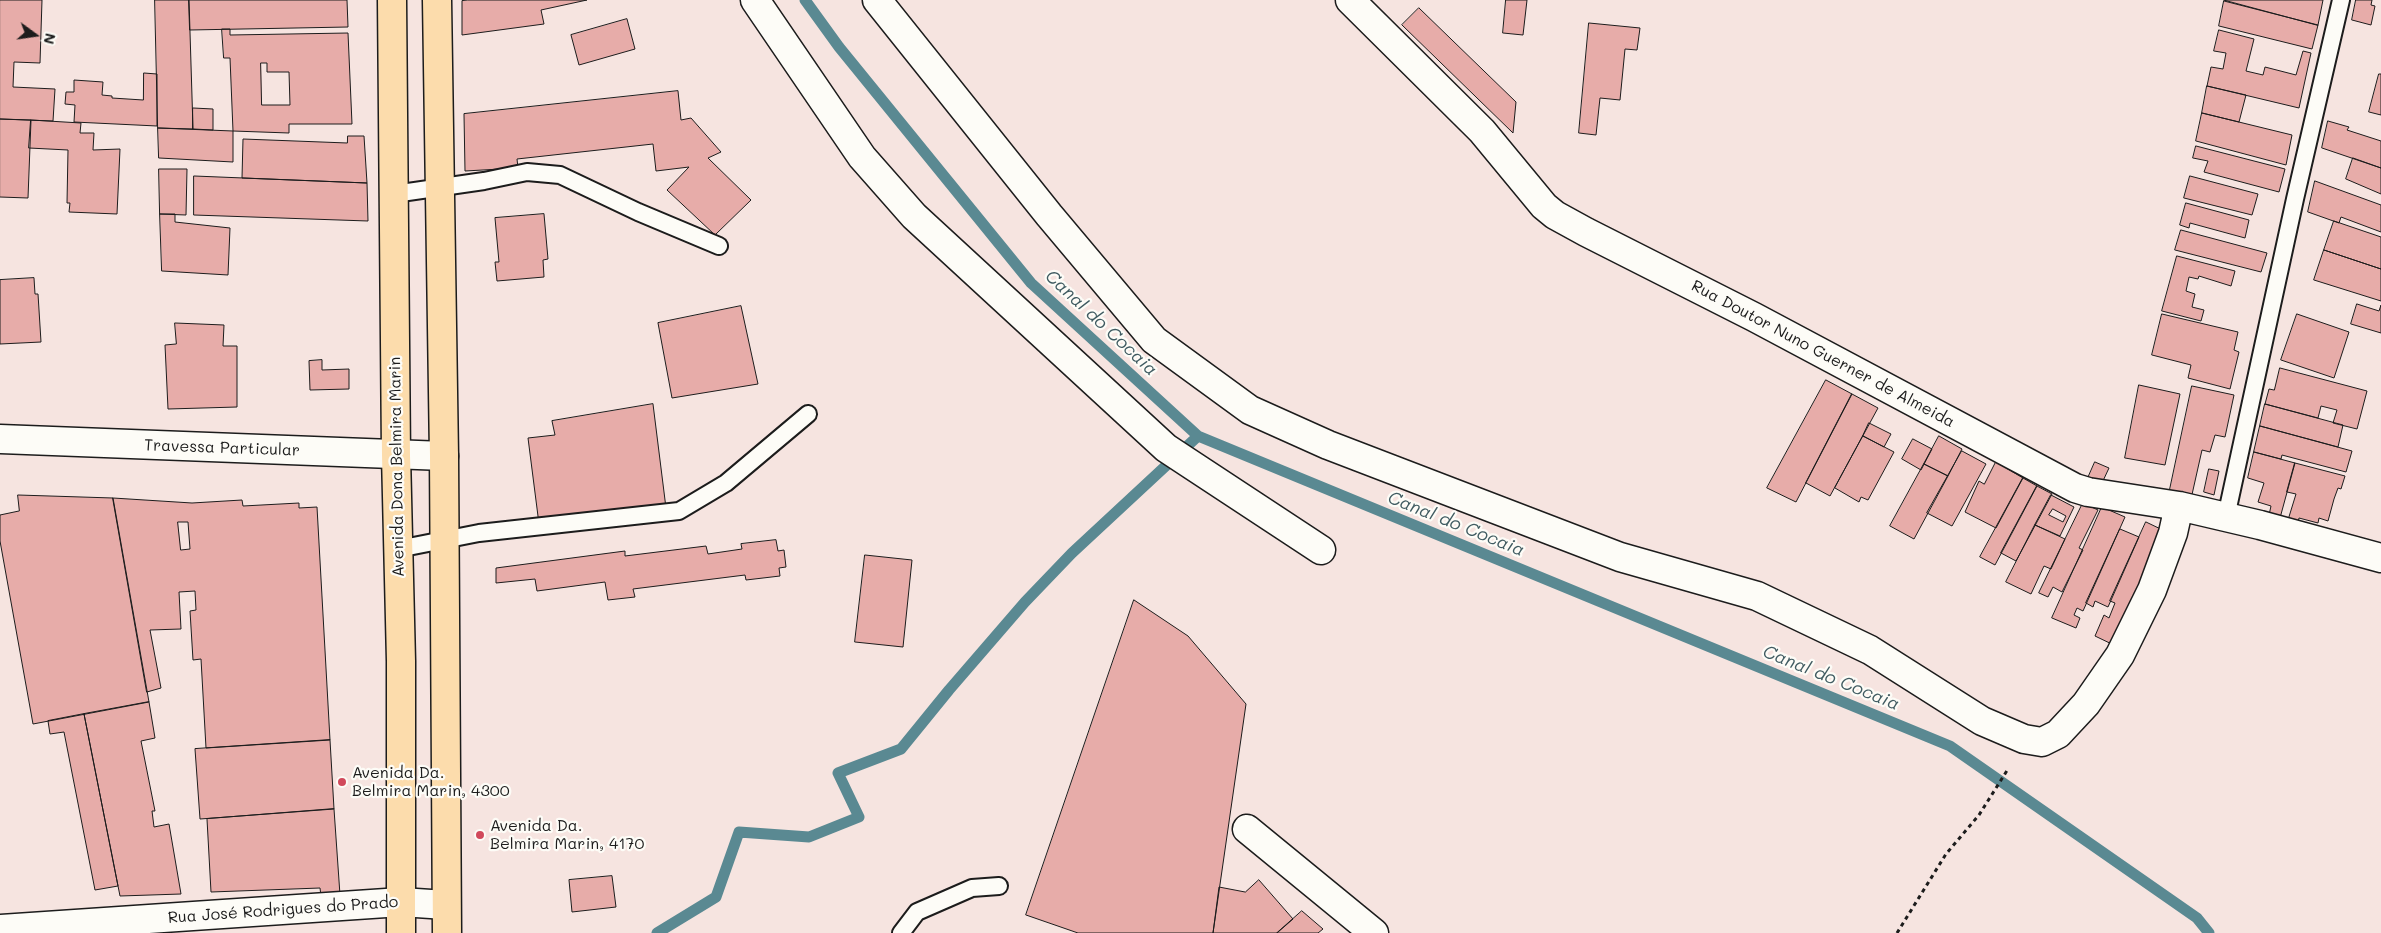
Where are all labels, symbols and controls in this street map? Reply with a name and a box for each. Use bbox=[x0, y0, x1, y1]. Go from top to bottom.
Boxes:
north arrow bbox=[10, 10, 60, 60]
text: N bbox=[40, 31, 61, 46]
water label: Canal do Cocaia bbox=[1040, 266, 1162, 380]
street label: Rua Doutor Nuno Guerner de Almeida bbox=[1688, 276, 1958, 432]
street label: Avenida Dona Belmira Marin bbox=[385, 357, 409, 577]
street label: Travessa Particular bbox=[144, 436, 300, 460]
water label: Canal do Cocaia bbox=[1385, 487, 1527, 561]
water label: Canal do Cocaia bbox=[1760, 641, 1902, 715]
place label: Avenida Da. Belmira Marin, 4300 bbox=[352, 763, 510, 801]
marker: Avenida Da. Belmira Marin, 4300 bbox=[336, 776, 348, 788]
place label: Avenida Da. Belmira Marin, 4170 bbox=[490, 816, 644, 854]
marker: Avenida Da. Belmira Marin, 4170 bbox=[474, 829, 486, 841]
street label: Rua José Rodrigues do Prado bbox=[167, 892, 399, 928]

